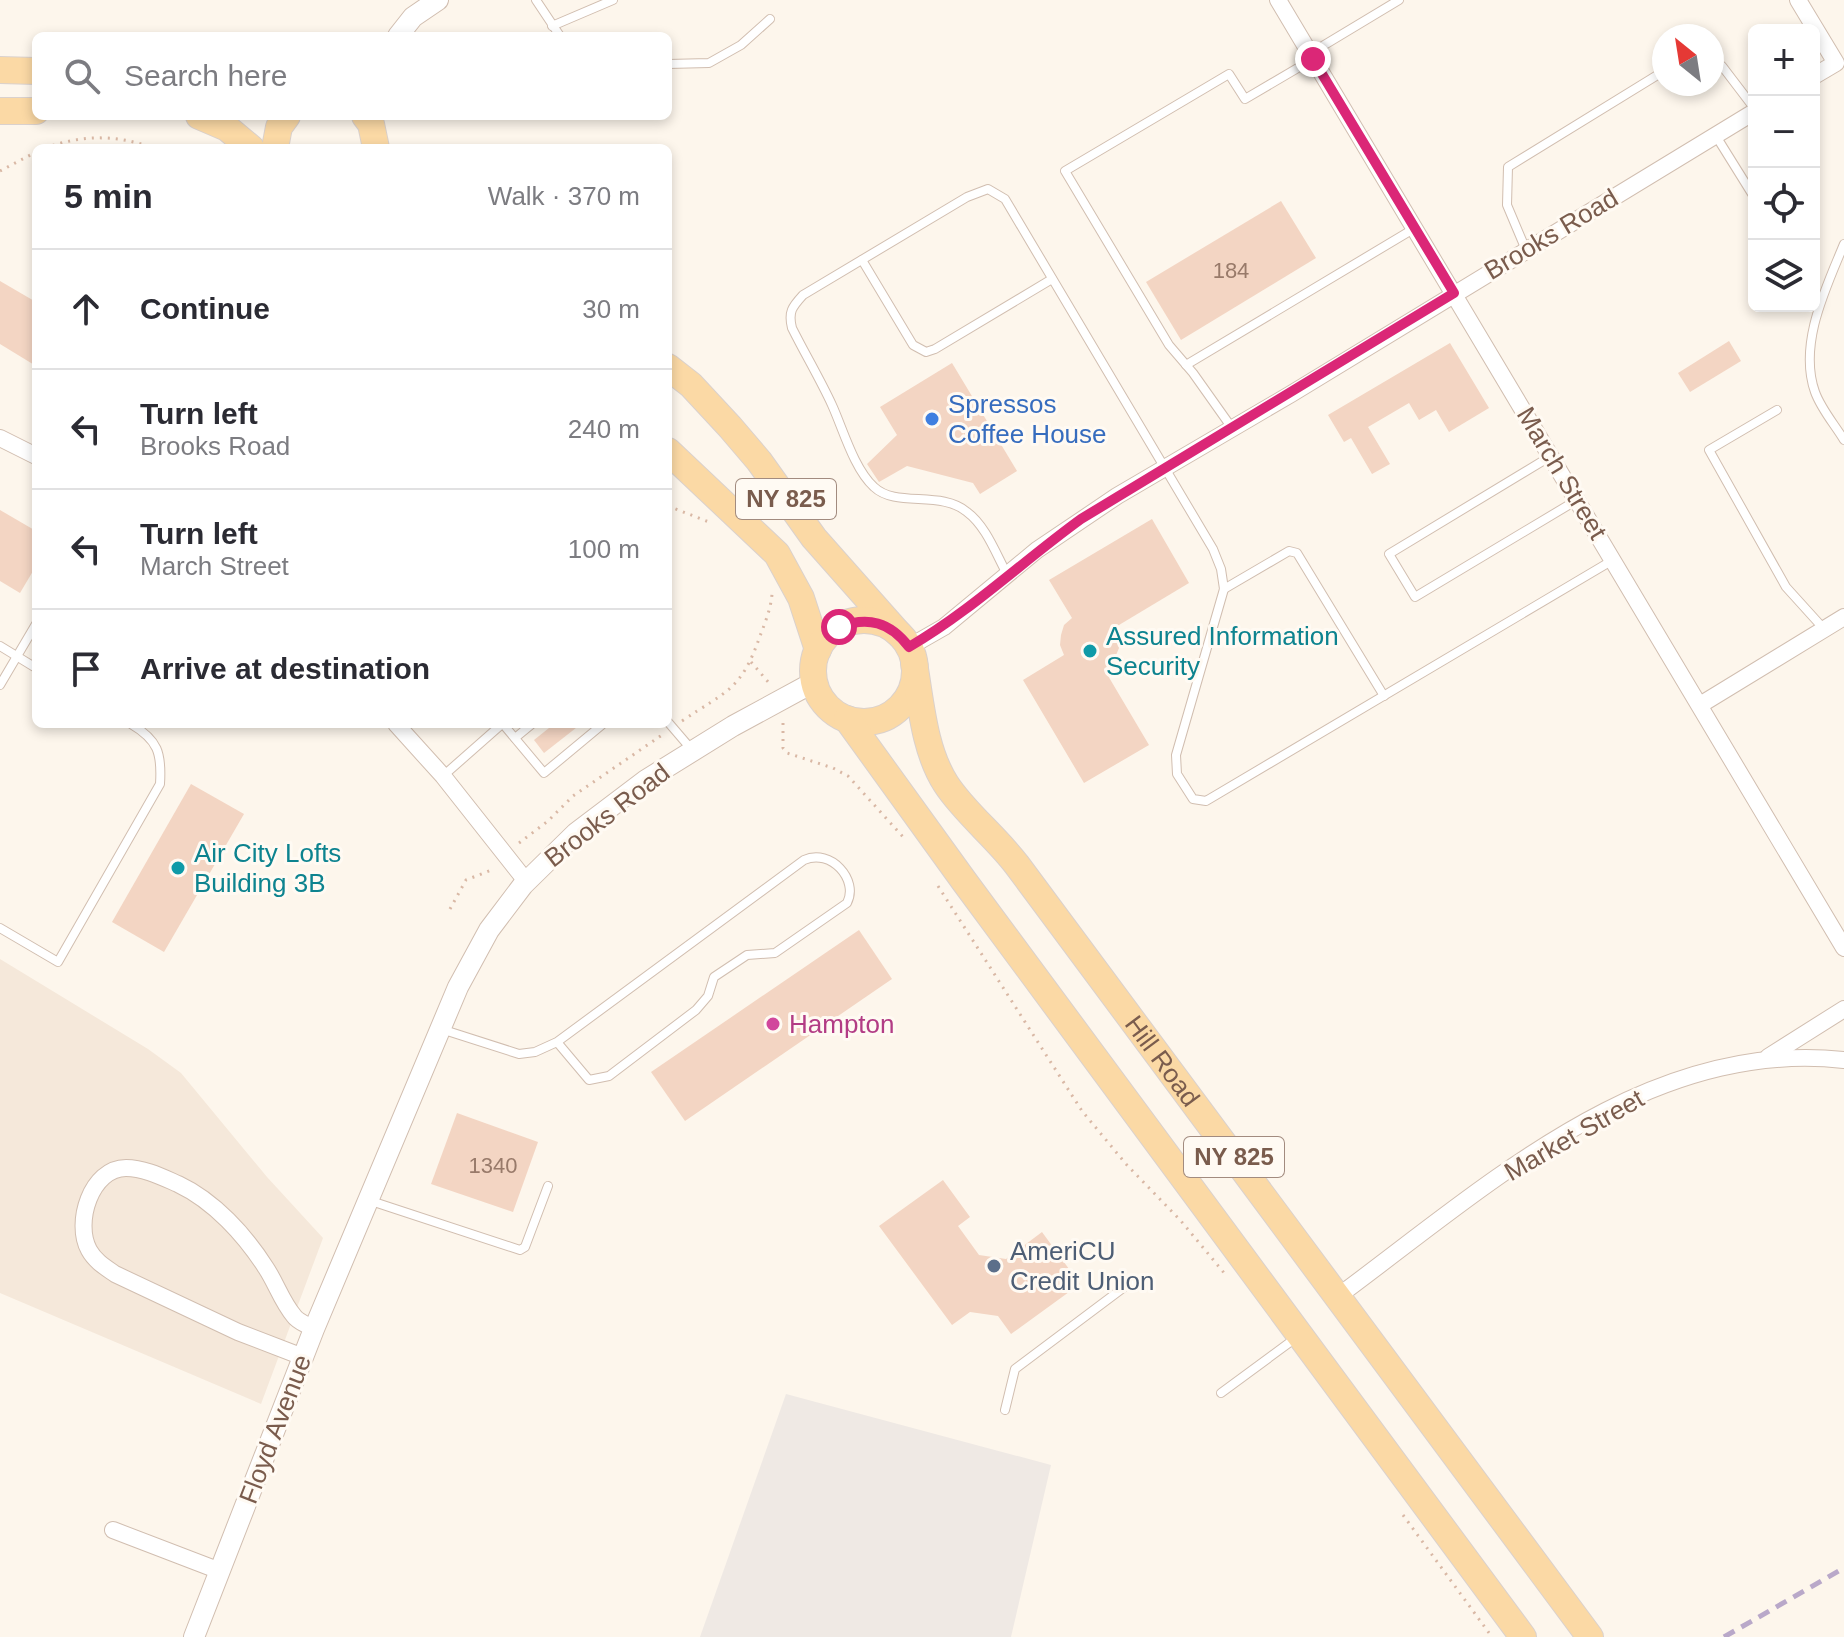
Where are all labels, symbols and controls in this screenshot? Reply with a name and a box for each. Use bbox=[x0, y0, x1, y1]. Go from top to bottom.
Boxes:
north arrow bbox=[1652, 24, 1724, 96]
map controls bbox=[1748, 24, 1820, 312]
button: + bbox=[1748, 24, 1820, 96]
search box bbox=[32, 32, 672, 120]
route end bbox=[1295, 41, 1331, 77]
icon: search bbox=[60, 54, 104, 98]
text: Search here bbox=[124, 59, 287, 92]
button: − bbox=[1748, 96, 1820, 168]
button: locate bbox=[1748, 168, 1820, 240]
text: 5 min bbox=[64, 177, 153, 215]
text: Walk · 370 m bbox=[488, 181, 640, 211]
street label: Brooks Road bbox=[1479, 182, 1623, 286]
button: layers bbox=[1748, 240, 1820, 312]
house number: 184 bbox=[1213, 258, 1249, 283]
icon: ahead bbox=[64, 287, 108, 331]
text: Continue bbox=[140, 292, 270, 325]
text: 30 m bbox=[582, 294, 640, 324]
place label: Spressos Coffee House bbox=[948, 389, 1107, 449]
text: Turn left bbox=[140, 397, 258, 430]
street label: March Street bbox=[1511, 401, 1614, 545]
icon: left bbox=[64, 407, 108, 451]
marker: Spressos Coffee House bbox=[923, 410, 941, 428]
text: 240 m bbox=[568, 414, 640, 444]
text: Brooks Road bbox=[140, 431, 290, 461]
road number: NY 825 bbox=[736, 479, 836, 519]
text: Turn left bbox=[140, 517, 258, 550]
icon: left bbox=[64, 527, 108, 571]
text: 100 m bbox=[568, 534, 640, 564]
text: March Street bbox=[140, 551, 289, 581]
route start bbox=[821, 609, 857, 645]
place label: Assured Information Security bbox=[1106, 621, 1339, 681]
marker: Assured Information Security bbox=[1081, 642, 1099, 660]
icon: arrive bbox=[64, 647, 108, 691]
text: Arrive at destination bbox=[140, 652, 430, 685]
street label: Brooks Road bbox=[539, 757, 675, 873]
place label: Air City Lofts Building 3B bbox=[194, 838, 341, 898]
marker: Air City Lofts Building 3B bbox=[169, 859, 187, 877]
place label: Hampton bbox=[789, 1009, 895, 1039]
street label: Hill Road bbox=[1119, 1010, 1206, 1112]
marker: Hampton bbox=[764, 1015, 782, 1033]
street label: Market Street bbox=[1499, 1083, 1650, 1187]
road number: NY 825 bbox=[1184, 1137, 1284, 1177]
house number: 1340 bbox=[469, 1153, 517, 1178]
place label: AmeriCU Credit Union bbox=[1010, 1236, 1155, 1296]
marker: AmeriCU Credit Union bbox=[985, 1257, 1003, 1275]
street label: Floyd Avenue bbox=[233, 1350, 317, 1508]

